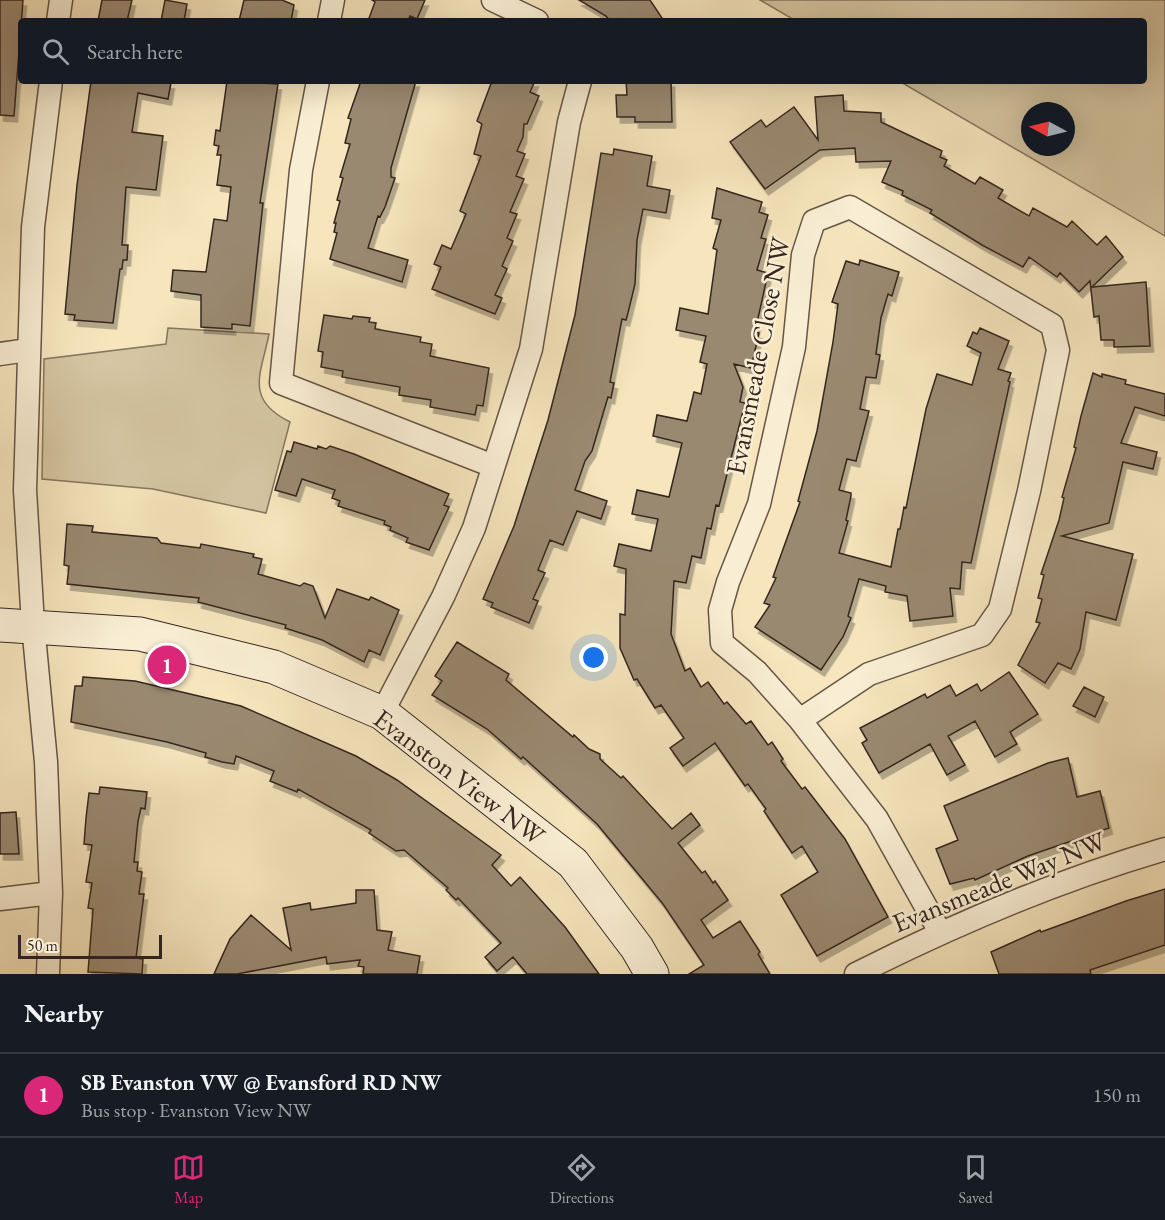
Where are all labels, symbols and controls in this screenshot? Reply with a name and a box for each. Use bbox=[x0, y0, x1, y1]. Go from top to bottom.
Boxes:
search box bbox=[18, 18, 1147, 84]
icon: search bbox=[39, 35, 72, 68]
text: Search here bbox=[87, 37, 182, 66]
north arrow bbox=[1021, 102, 1075, 156]
street label: Evansmeade Close NW bbox=[717, 233, 798, 478]
pin: 1 bbox=[148, 642, 186, 688]
your location bbox=[579, 643, 608, 672]
street label: Evanston View NW bbox=[367, 701, 553, 853]
street label: Evansmeade Way NW bbox=[887, 822, 1112, 940]
scale bar bbox=[18, 932, 162, 960]
text: 50 m bbox=[27, 935, 58, 956]
text: Nearby bbox=[24, 996, 104, 1030]
text: SB Evanston VW @ Evansford RD NW bbox=[81, 1068, 441, 1097]
text: 1 bbox=[38, 1082, 49, 1108]
text: 150 m bbox=[1093, 1082, 1141, 1108]
text: Bus stop · Evanston View NW bbox=[81, 1097, 311, 1123]
tab: Map bbox=[172, 1151, 205, 1208]
tab: Directions bbox=[550, 1151, 614, 1208]
tab: Saved bbox=[958, 1151, 993, 1208]

